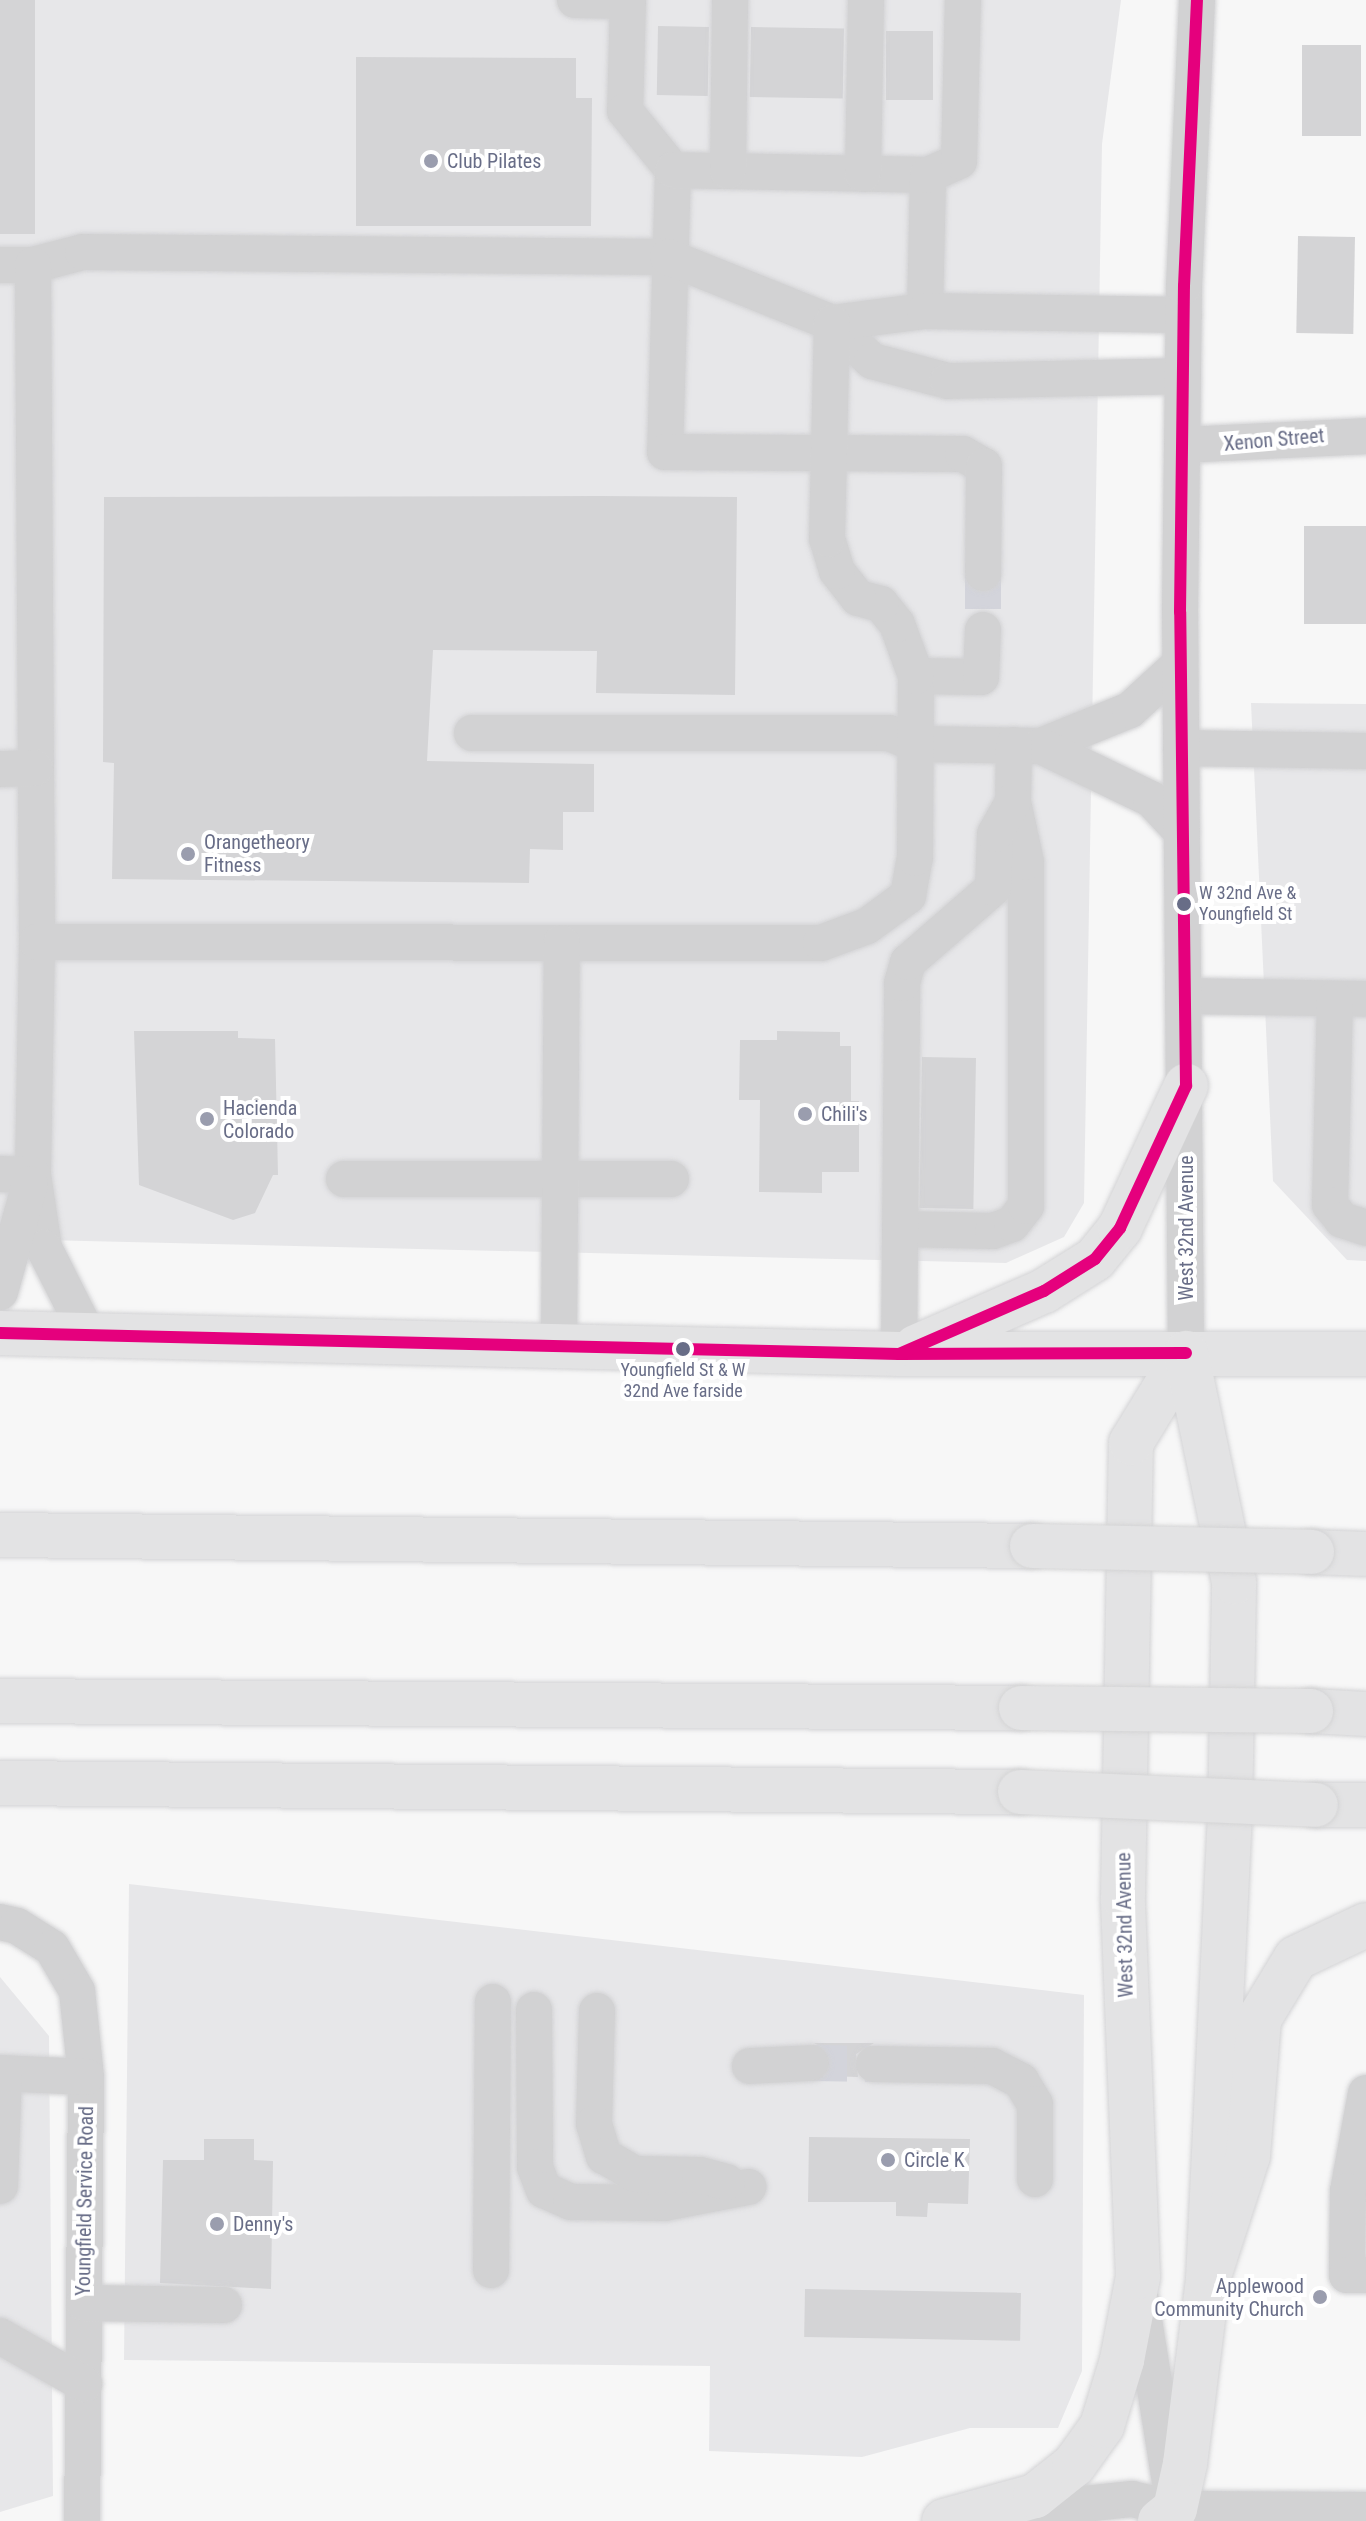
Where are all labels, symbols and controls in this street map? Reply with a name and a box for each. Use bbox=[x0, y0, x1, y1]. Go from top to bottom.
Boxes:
place label: Club Pilates bbox=[447, 149, 541, 173]
marker: Club Pilates bbox=[422, 152, 440, 170]
street label: Xenon Street bbox=[1223, 424, 1325, 456]
place label: Orangetheory Fitness bbox=[204, 830, 310, 877]
marker: Orangetheory Fitness bbox=[179, 845, 197, 863]
place label: W 32nd Ave & Youngfield St bbox=[1199, 883, 1296, 926]
marker: W 32nd Ave & Youngfield St bbox=[1176, 896, 1192, 912]
place label: Hacienda Colorado bbox=[223, 1096, 297, 1143]
place label: Chili's bbox=[821, 1102, 868, 1126]
marker: Chili's bbox=[796, 1105, 814, 1123]
marker: Hacienda Colorado bbox=[198, 1110, 216, 1128]
street label: West 32nd Avenue bbox=[1174, 1155, 1198, 1301]
marker: Youngfield St & W 32nd Ave farside bbox=[675, 1341, 691, 1357]
place label: Youngfield St & W 32nd Ave farside bbox=[620, 1360, 746, 1402]
street label: West 32nd Avenue bbox=[1112, 1852, 1138, 1998]
street label: Youngfield Service Road bbox=[71, 2106, 99, 2296]
place label: Circle K bbox=[904, 2148, 965, 2172]
marker: Circle K bbox=[879, 2151, 897, 2169]
place label: Denny's bbox=[233, 2212, 293, 2236]
marker: Denny's bbox=[208, 2215, 226, 2233]
place label: Applewood Community Church bbox=[1154, 2274, 1304, 2321]
marker: Applewood Community Church bbox=[1311, 2288, 1329, 2306]

